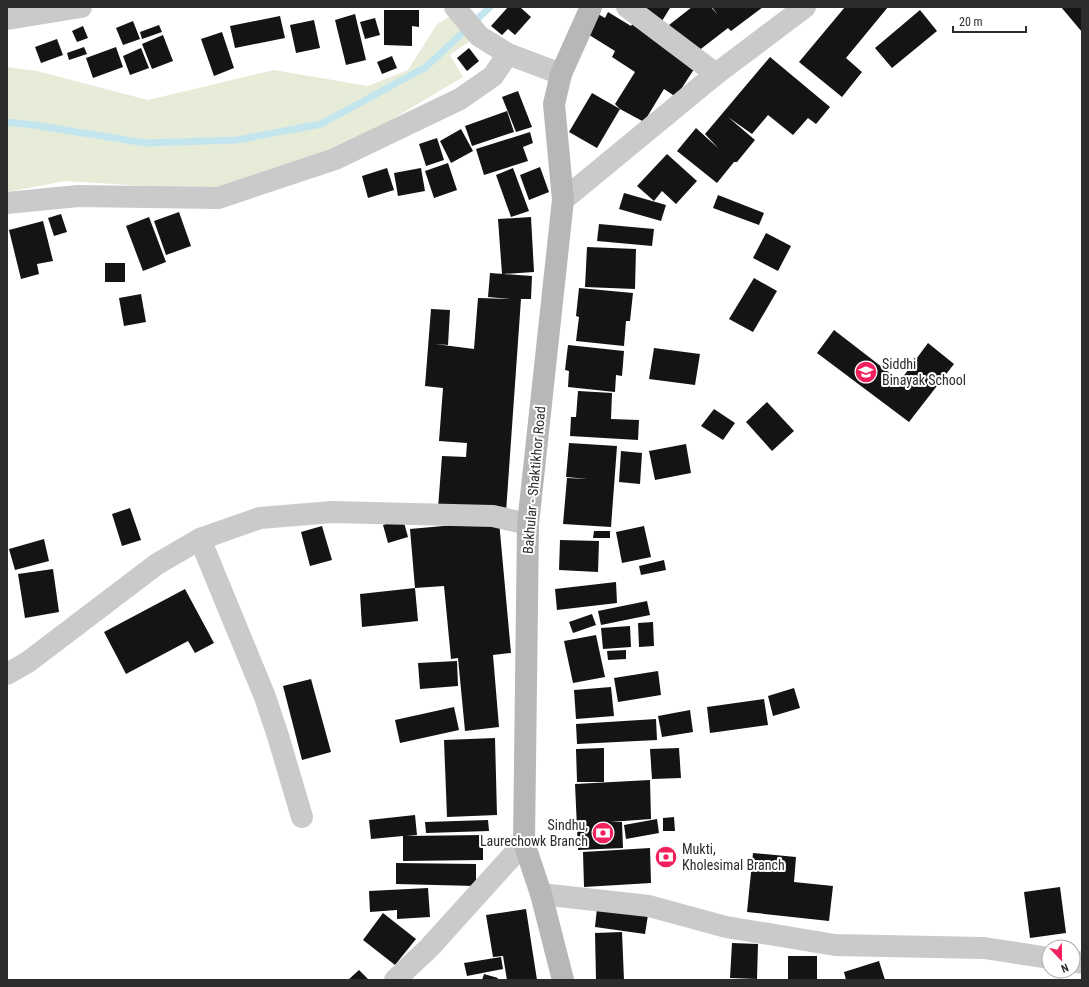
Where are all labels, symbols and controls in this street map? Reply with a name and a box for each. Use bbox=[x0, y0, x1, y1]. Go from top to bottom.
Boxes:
scale bar bbox=[953, 8, 1026, 34]
text: 20 m bbox=[959, 15, 983, 29]
place label: Siddhi Binayak School bbox=[882, 356, 966, 388]
school or university icon: Siddhi Binayak School bbox=[853, 359, 879, 385]
street label: Bakhular - Shaktikhor Road bbox=[520, 405, 548, 555]
place label: Sindhu, Laurechowk Branch bbox=[480, 817, 588, 849]
bank icon: Sindhu, Laurechowk Branch bbox=[590, 820, 616, 846]
place label: Mukti, Kholesimal Branch bbox=[682, 841, 785, 873]
bank icon: Mukti, Kholesimal Branch bbox=[653, 844, 679, 870]
north arrow bbox=[1041, 939, 1081, 979]
text: N bbox=[1059, 961, 1070, 975]

